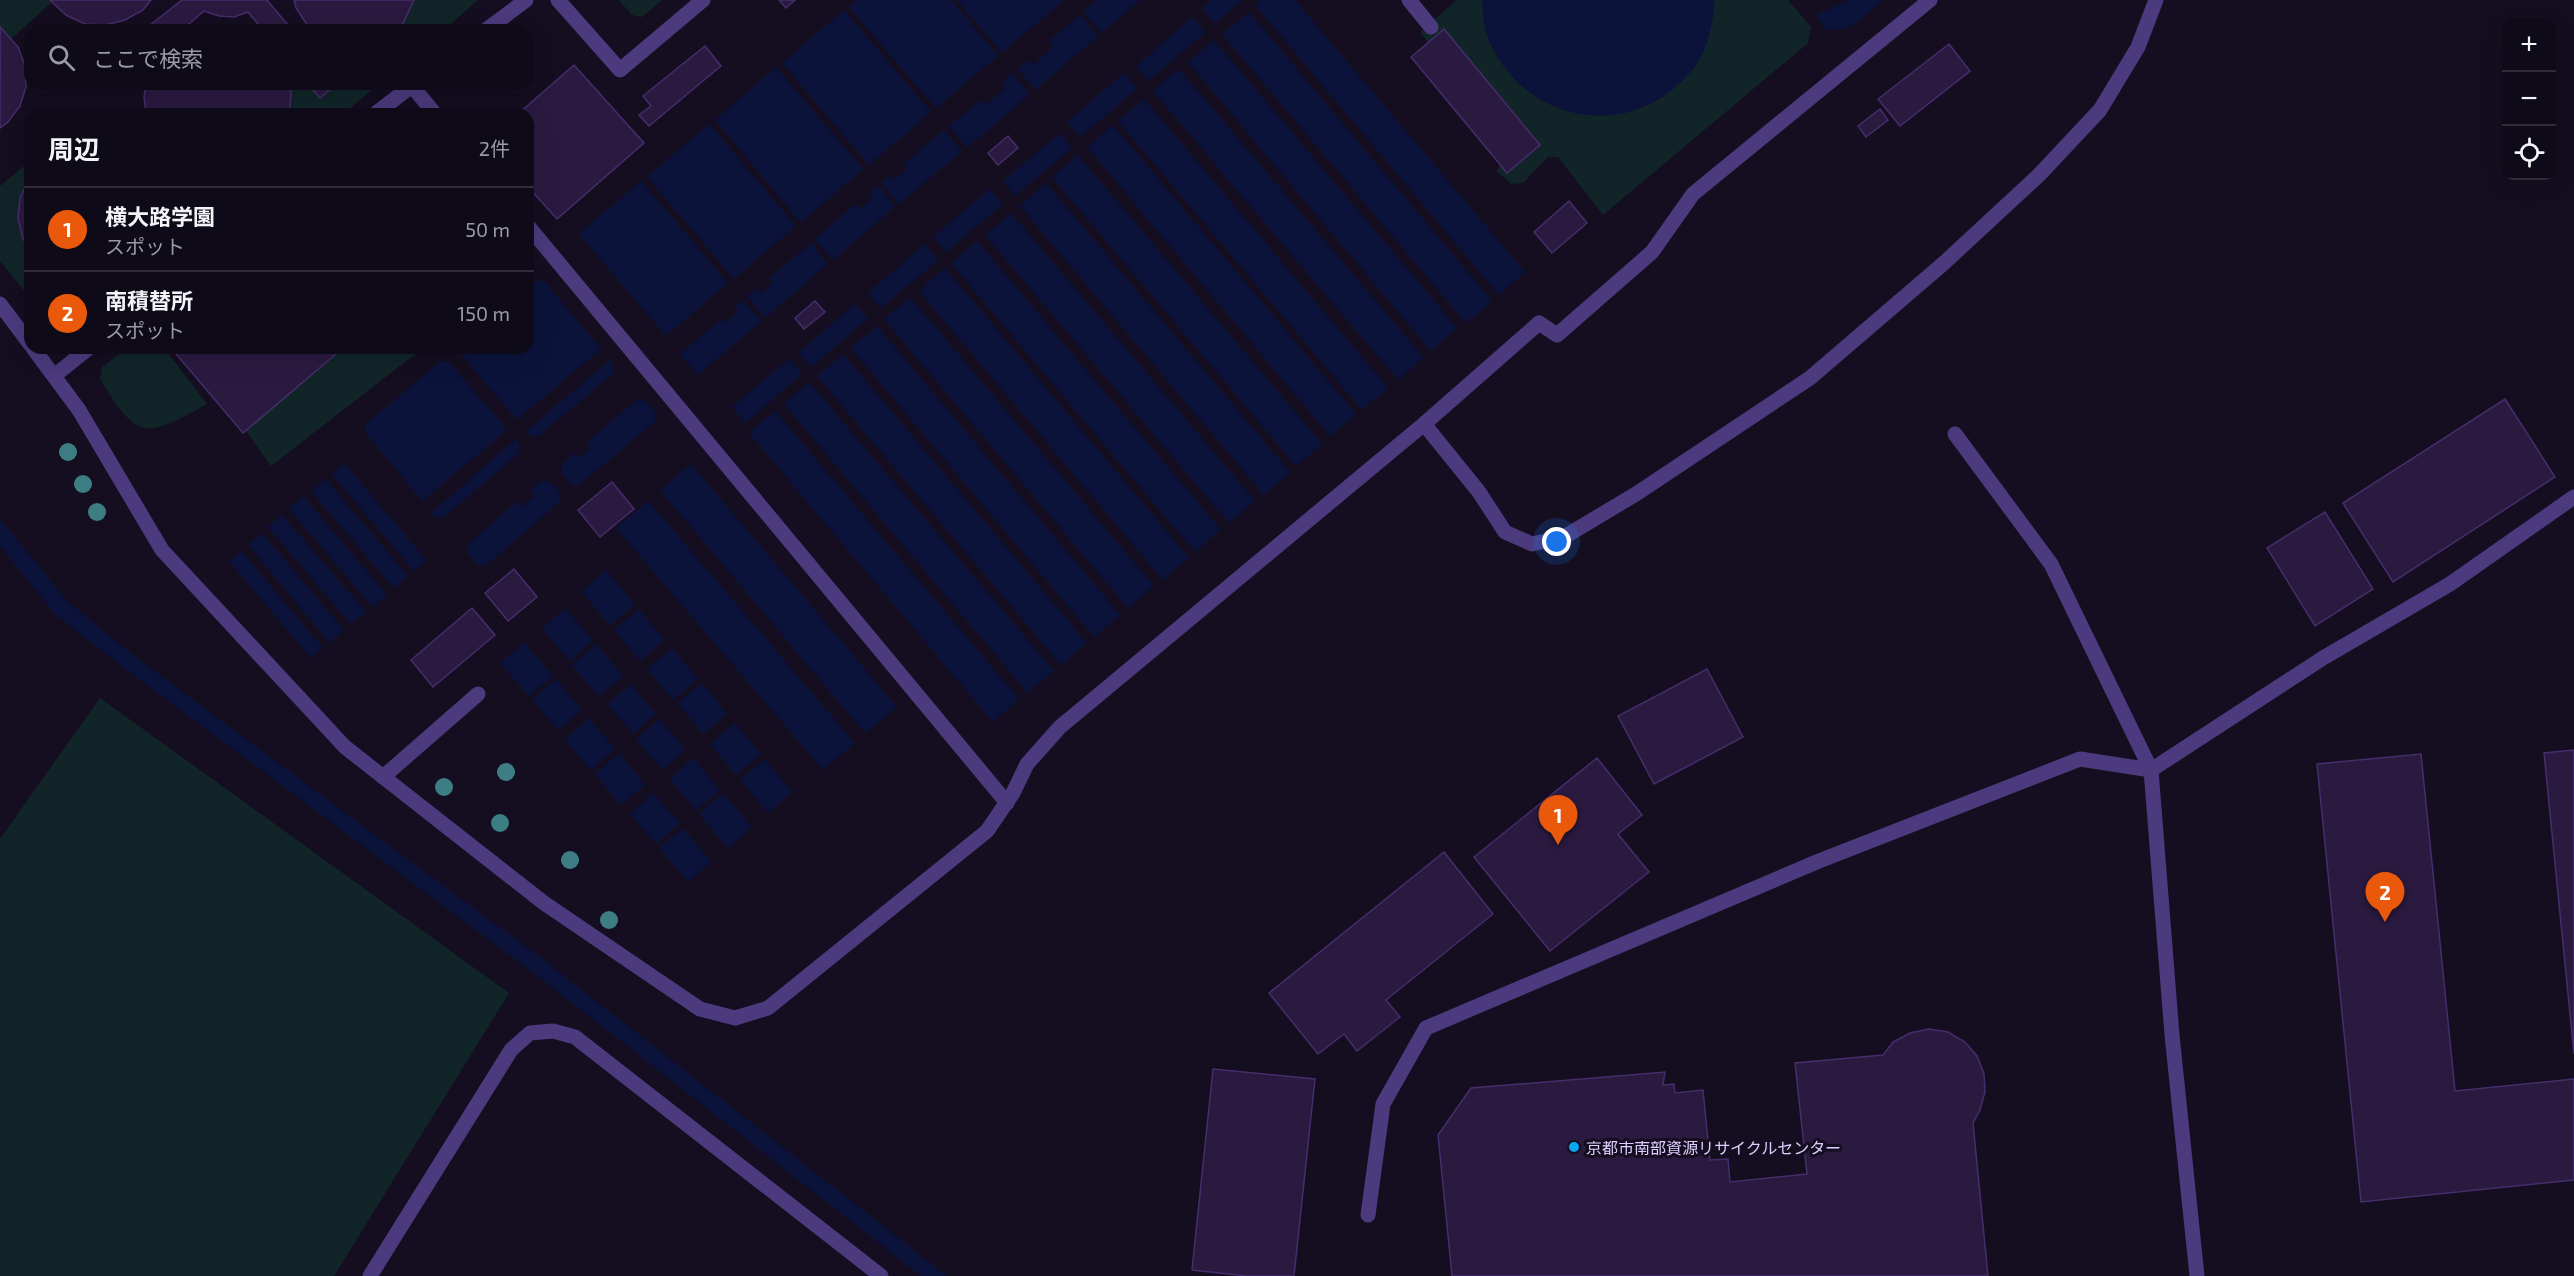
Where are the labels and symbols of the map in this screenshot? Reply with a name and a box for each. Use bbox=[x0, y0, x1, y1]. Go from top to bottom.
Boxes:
your location bbox=[1542, 527, 1571, 556]
pin: 1 bbox=[1538, 796, 1578, 845]
pin: 2 bbox=[2366, 872, 2404, 922]
place label: 京都市南部資源リサイクルセンター bbox=[1586, 1138, 1841, 1157]
marker: 京都市南部資源リサイクルセンター bbox=[1567, 1140, 1581, 1154]

